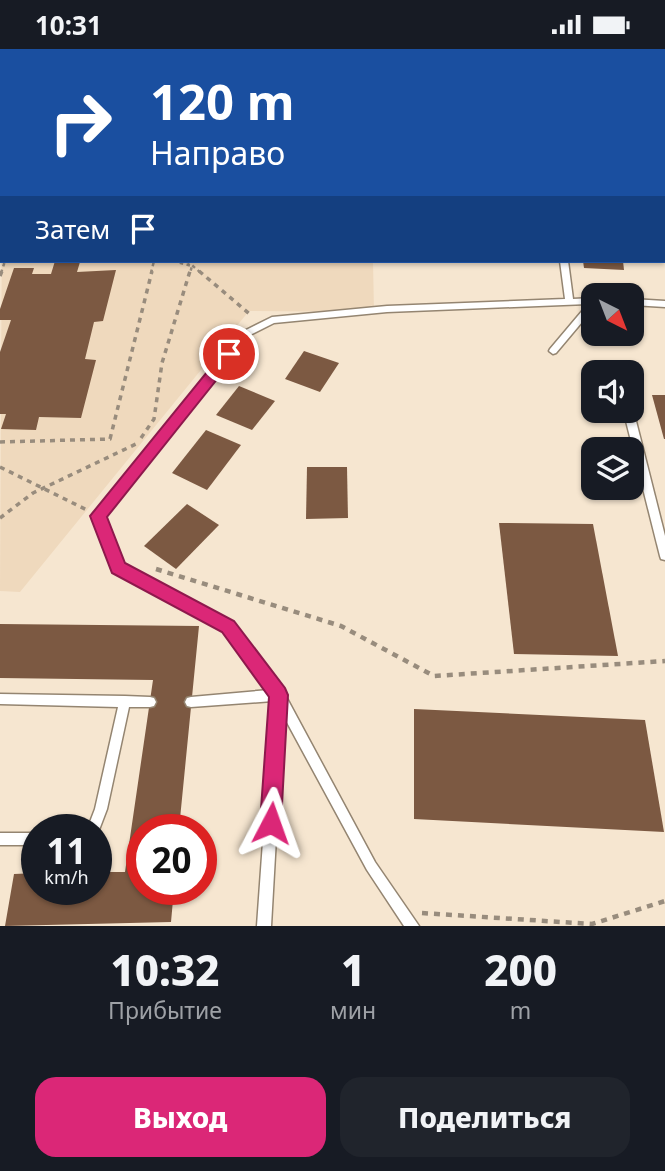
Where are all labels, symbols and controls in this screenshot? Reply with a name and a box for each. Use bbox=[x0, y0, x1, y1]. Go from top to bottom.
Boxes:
text: 10:31 bbox=[35, 7, 102, 43]
text: 120 m bbox=[150, 68, 295, 134]
icon: right bbox=[35, 77, 126, 168]
text: Направо bbox=[150, 131, 285, 174]
icon: arrive bbox=[124, 210, 162, 248]
text: Затем bbox=[35, 211, 110, 247]
north arrow bbox=[581, 283, 644, 347]
map controls bbox=[581, 283, 644, 500]
pin bbox=[199, 324, 259, 384]
icon: arrive bbox=[210, 335, 248, 373]
button: sound bbox=[581, 360, 644, 423]
button: layers bbox=[581, 437, 644, 500]
position arrow bbox=[234, 786, 308, 860]
speed limit sign: 20 bbox=[126, 814, 217, 905]
text: 11 bbox=[46, 827, 87, 874]
text: km/h bbox=[44, 865, 89, 889]
text: 10:32 bbox=[110, 941, 220, 998]
text: 1 bbox=[341, 941, 365, 998]
text: 200 bbox=[484, 941, 557, 998]
text: Прибытие bbox=[108, 994, 222, 1026]
text: мин bbox=[330, 994, 376, 1026]
text: m bbox=[510, 994, 531, 1026]
button: Выход bbox=[35, 1077, 326, 1157]
button: Поделиться bbox=[340, 1077, 630, 1157]

